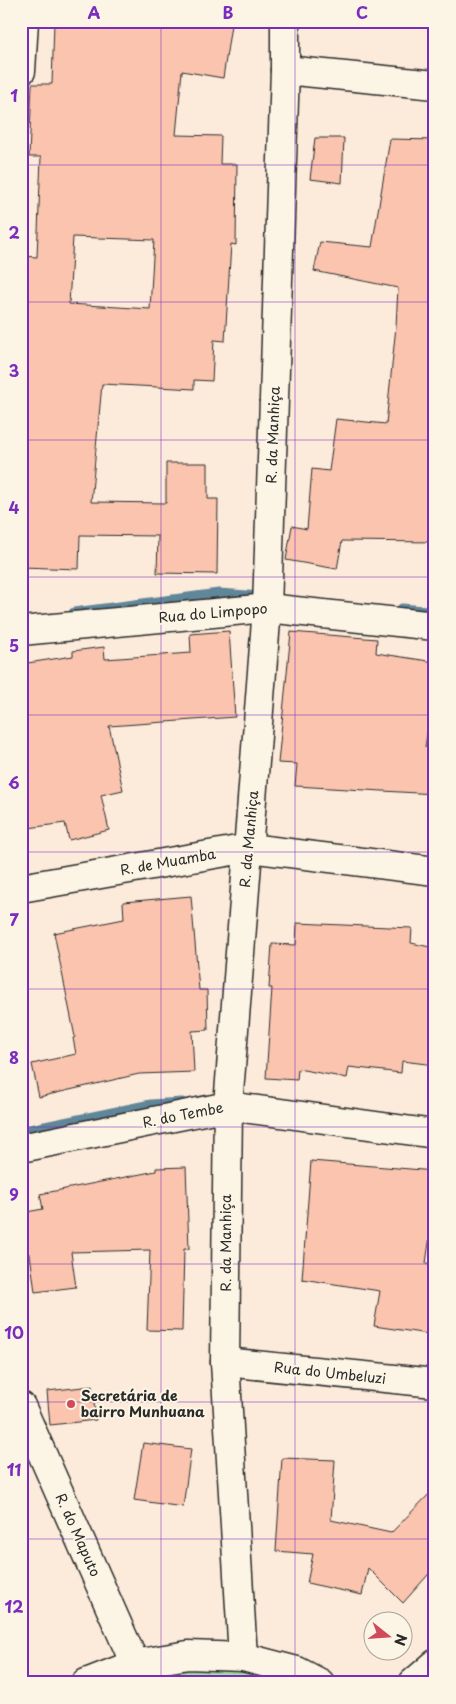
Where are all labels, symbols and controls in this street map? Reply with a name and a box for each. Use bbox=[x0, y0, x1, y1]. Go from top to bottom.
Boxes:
text: A bbox=[88, 0, 101, 24]
text: B bbox=[223, 0, 234, 24]
text: C bbox=[356, 0, 368, 24]
text: 1 bbox=[10, 83, 18, 107]
text: 2 bbox=[8, 220, 20, 244]
text: 3 bbox=[9, 358, 19, 382]
street label: R. da Manhiça bbox=[260, 386, 285, 484]
text: 4 bbox=[9, 495, 20, 519]
street label: Rua do Limpopo bbox=[158, 597, 268, 628]
text: 5 bbox=[9, 633, 19, 657]
text: 6 bbox=[8, 770, 20, 794]
street label: R. da Manhiça bbox=[234, 789, 263, 888]
street label: R. de Muamba bbox=[119, 843, 218, 880]
text: 7 bbox=[9, 907, 19, 931]
text: 8 bbox=[9, 1045, 19, 1069]
street label: R. do Tembe bbox=[141, 1096, 225, 1133]
text: 9 bbox=[9, 1182, 19, 1206]
street label: R. da Manhiça bbox=[215, 1194, 236, 1292]
text: 10 bbox=[4, 1320, 24, 1344]
street label: Rua do Umbeluzi bbox=[273, 1356, 387, 1389]
place label: Secretária de bairro Munhuana bbox=[81, 1385, 205, 1422]
marker: Secretária de bairro Munhuana bbox=[65, 1398, 77, 1410]
text: 11 bbox=[7, 1457, 21, 1481]
street label: R. do Maputo bbox=[51, 1490, 106, 1580]
text: 12 bbox=[5, 1594, 23, 1618]
north arrow bbox=[364, 1612, 414, 1662]
text: N bbox=[389, 1632, 413, 1648]

